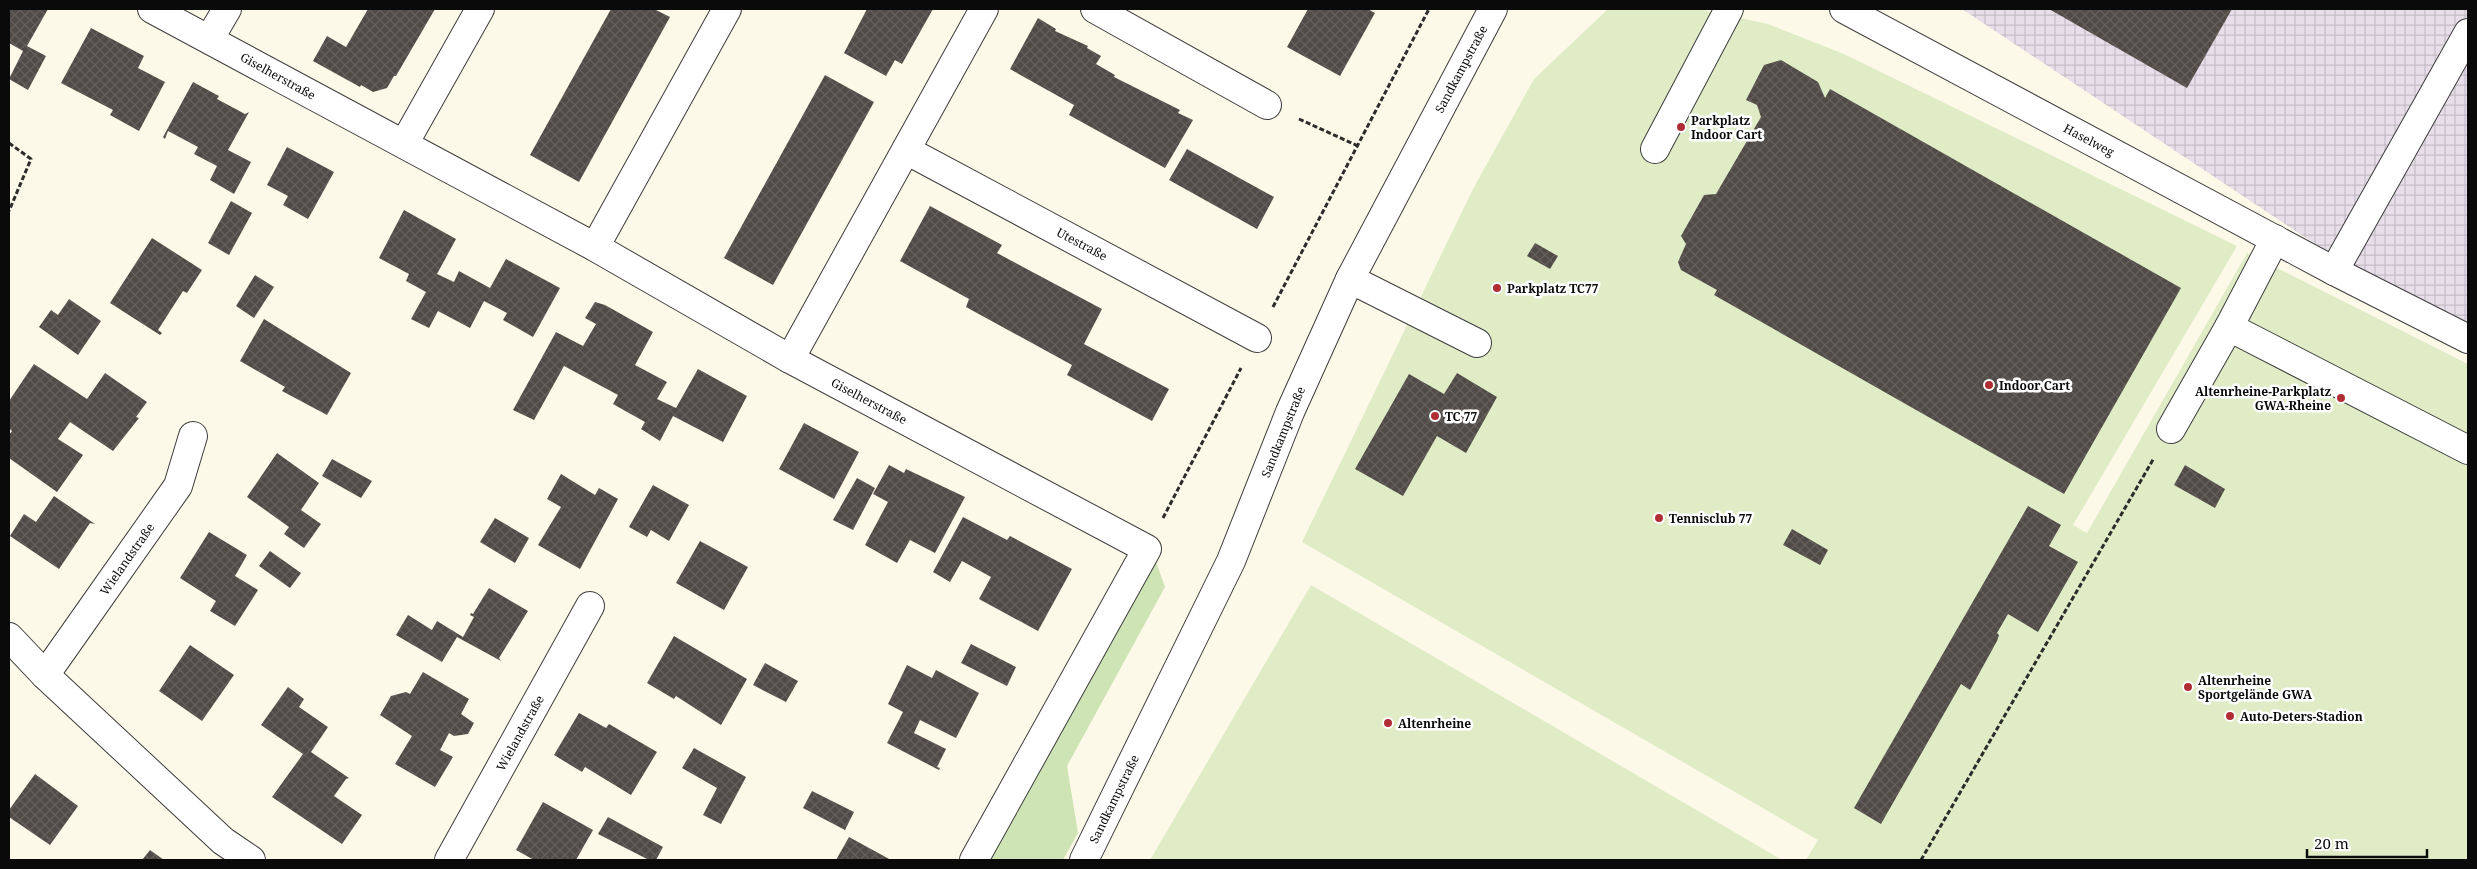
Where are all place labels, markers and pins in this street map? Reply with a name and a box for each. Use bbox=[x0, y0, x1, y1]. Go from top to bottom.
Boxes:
place label: Parkplatz Indoor Cart bbox=[1691, 112, 1762, 143]
marker: Parkplatz Indoor Cart bbox=[1675, 121, 1687, 133]
place label: Parkplatz TC77 bbox=[1507, 280, 1599, 297]
marker: Parkplatz TC77 bbox=[1491, 282, 1503, 294]
place label: Indoor Cart bbox=[1999, 377, 2070, 394]
marker: Indoor Cart bbox=[1983, 379, 1995, 391]
place label: Altenrheine-Parkplatz GWA-Rheine bbox=[2195, 383, 2331, 414]
marker: Altenrheine-Parkplatz GWA-Rheine bbox=[2335, 392, 2347, 404]
place label: TC 77 bbox=[1445, 408, 1478, 425]
marker: TC 77 bbox=[1429, 410, 1441, 422]
place label: Tennisclub 77 bbox=[1669, 510, 1752, 527]
marker: Tennisclub 77 bbox=[1653, 512, 1665, 524]
place label: Altenrheine Sportgelände GWA bbox=[2198, 672, 2313, 703]
marker: Altenrheine Sportgelände GWA bbox=[2182, 681, 2194, 693]
place label: Auto-Deters-Stadion bbox=[2240, 708, 2363, 725]
marker: Auto-Deters-Stadion bbox=[2224, 710, 2236, 722]
place label: Altenrheine bbox=[1398, 715, 1471, 732]
marker: Altenrheine bbox=[1382, 717, 1394, 729]

